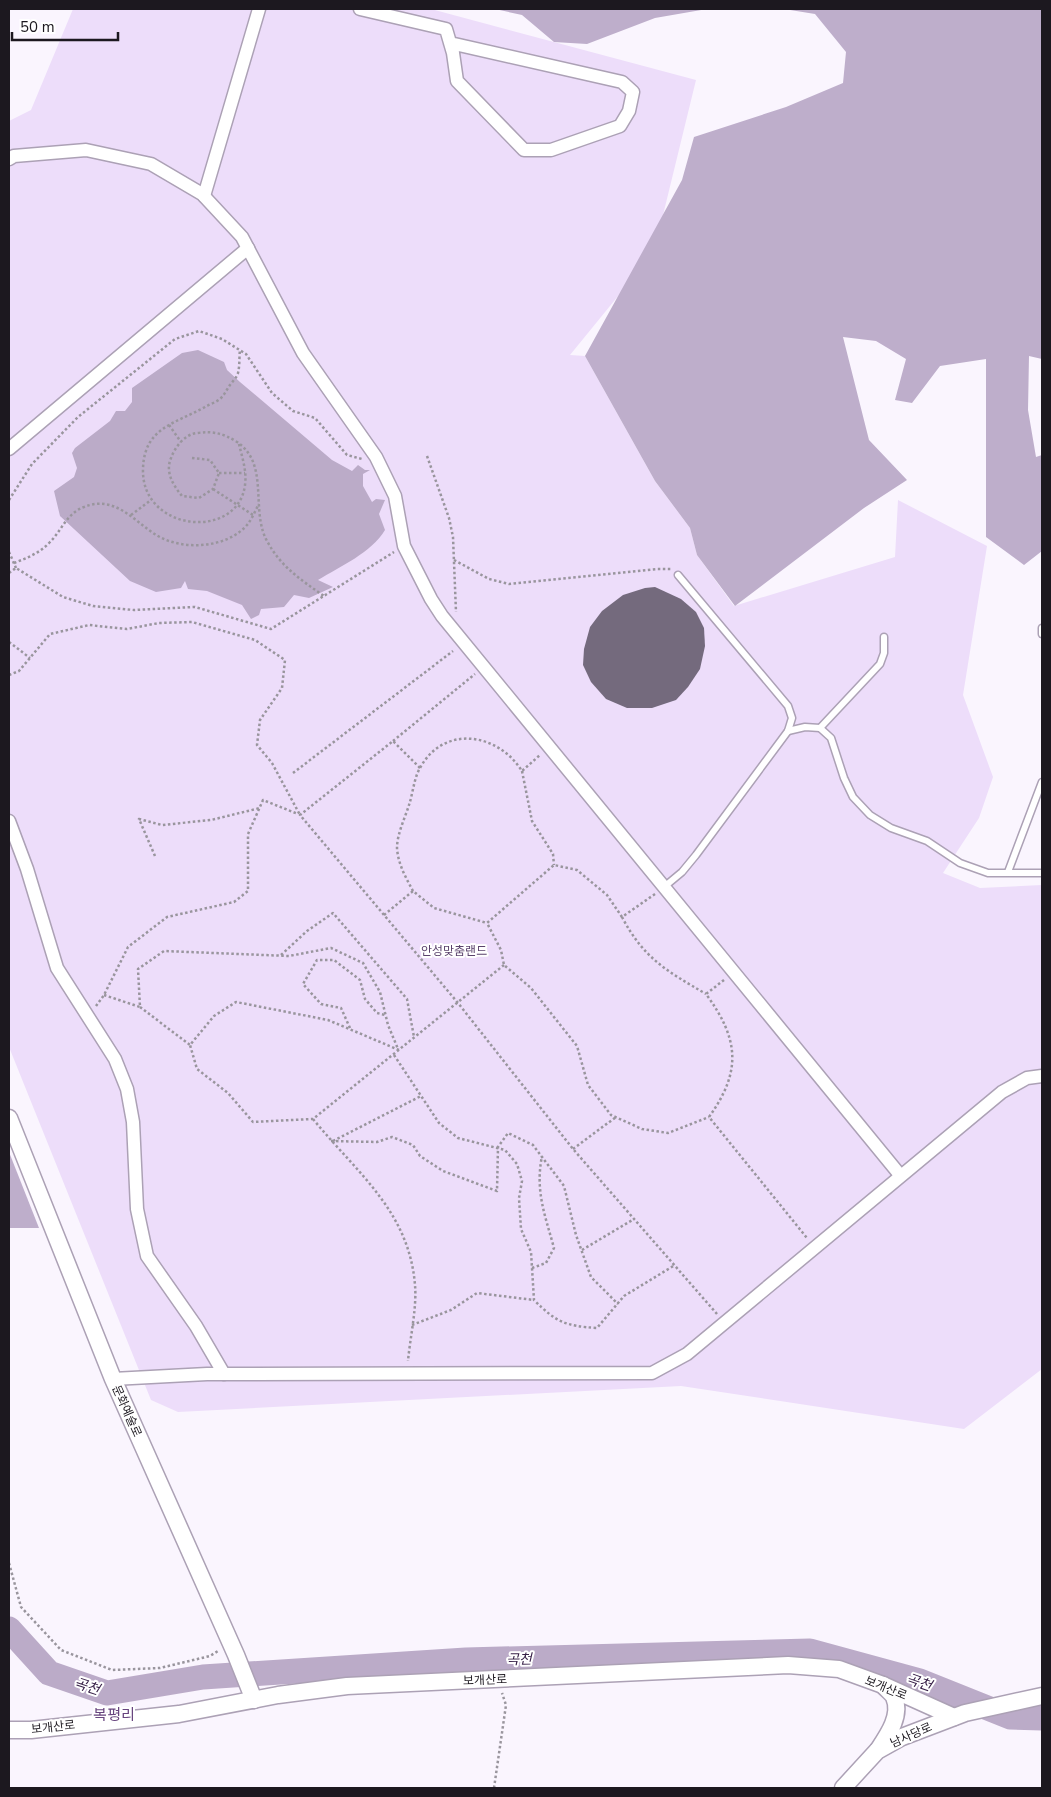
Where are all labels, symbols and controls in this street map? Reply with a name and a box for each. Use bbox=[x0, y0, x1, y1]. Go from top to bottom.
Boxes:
scale bar bbox=[12, 10, 119, 42]
text: 50 m bbox=[20, 17, 55, 37]
park label: 안성맞춤랜드 bbox=[421, 943, 487, 959]
street label: 문화예술로 bbox=[108, 1383, 146, 1439]
water label: 곡천 bbox=[506, 1650, 533, 1669]
water label: 곡천 bbox=[904, 1669, 935, 1696]
street label: 보개산로 bbox=[463, 1671, 507, 1689]
street label: 보개산로 bbox=[863, 1672, 909, 1704]
water label: 곡천 bbox=[72, 1673, 103, 1700]
district label: 복평리 bbox=[93, 1705, 135, 1725]
street label: 보개산로 bbox=[30, 1717, 76, 1737]
street label: 남사당로 bbox=[888, 1719, 934, 1751]

